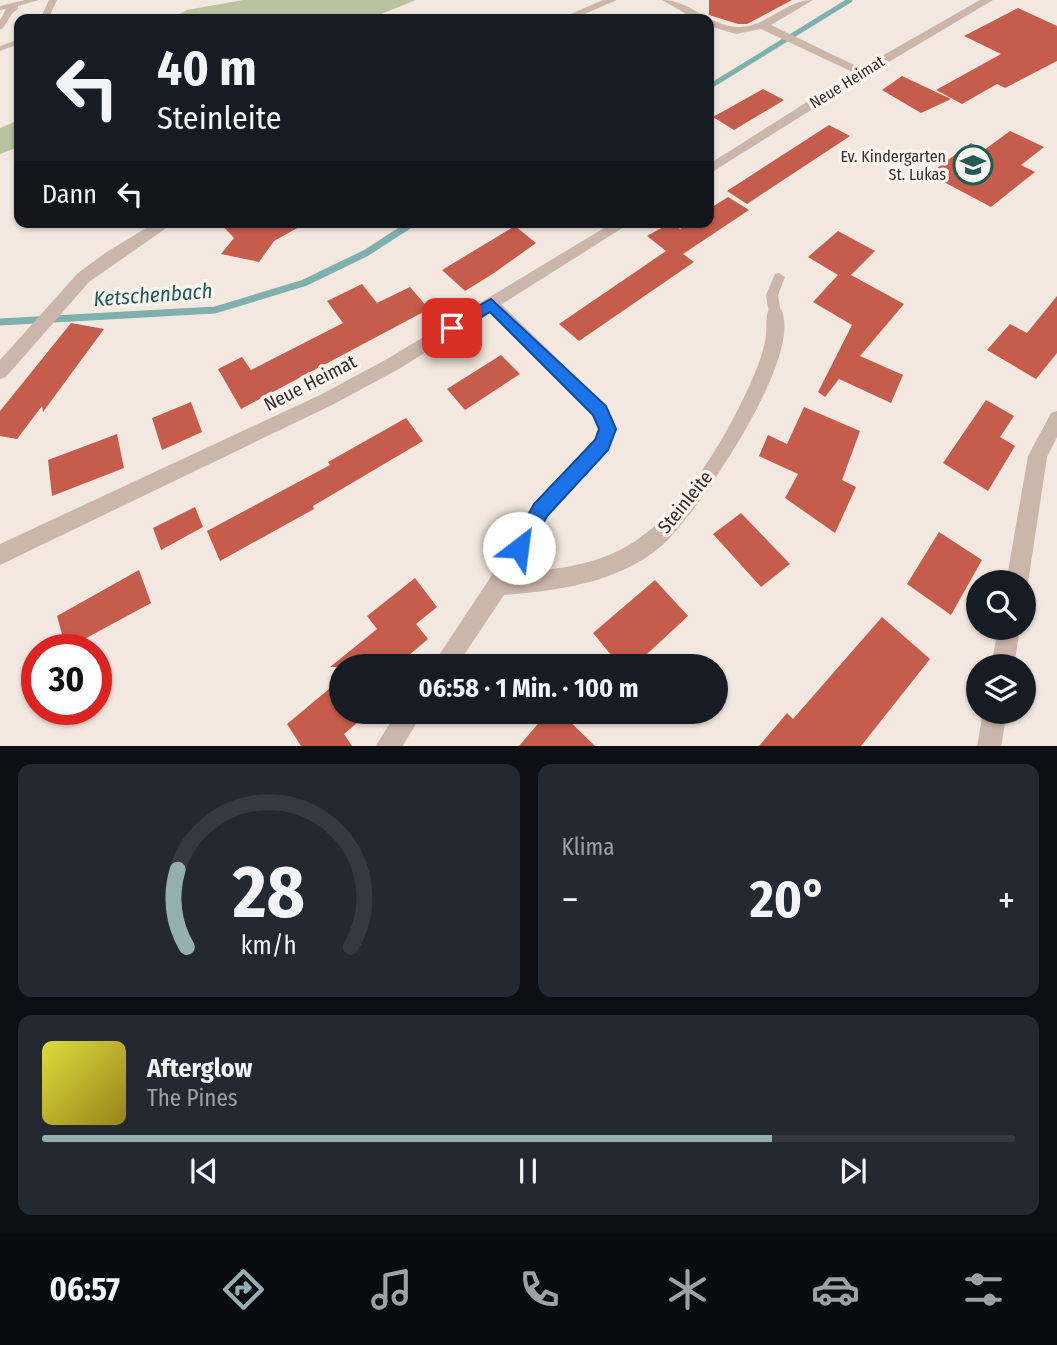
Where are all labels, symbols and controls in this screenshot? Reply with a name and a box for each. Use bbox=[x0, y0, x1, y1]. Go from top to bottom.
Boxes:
text: 40 m bbox=[157, 39, 257, 98]
icon: left bbox=[42, 42, 133, 133]
street label: Neue Heimat bbox=[806, 51, 889, 112]
text: Steinleite bbox=[157, 99, 282, 137]
school or university icon: Ev. Kindergarten St. Lukas bbox=[952, 144, 994, 186]
place label: Ev. Kindergarten St. Lukas bbox=[840, 147, 946, 184]
icon: left bbox=[111, 175, 149, 213]
text: Dann bbox=[42, 179, 97, 210]
water label: Ketschenbach bbox=[93, 278, 213, 312]
pin bbox=[422, 298, 482, 358]
icon: arrive bbox=[433, 309, 471, 347]
street label: Neue Heimat bbox=[260, 350, 361, 416]
street label: Steinleite bbox=[653, 466, 717, 538]
position arrow bbox=[482, 511, 556, 585]
map controls bbox=[966, 570, 1036, 724]
button: search bbox=[966, 570, 1036, 640]
speed limit sign: 30 bbox=[21, 634, 112, 725]
button: layers bbox=[966, 654, 1036, 724]
text: 06:58 · 1 Min. · 100 m bbox=[418, 673, 639, 704]
text: Klima bbox=[562, 833, 615, 861]
text: 28 bbox=[232, 849, 305, 936]
text: 20° bbox=[750, 868, 827, 931]
text: − bbox=[562, 877, 579, 923]
text: + bbox=[998, 877, 1015, 923]
text: km/h bbox=[241, 930, 297, 960]
text: Afterglow bbox=[147, 1053, 252, 1084]
text: The Pines bbox=[147, 1084, 238, 1112]
icon: previous bbox=[185, 1152, 223, 1190]
icon: pause bbox=[509, 1152, 547, 1190]
icon: next bbox=[834, 1152, 872, 1190]
icon: directions bbox=[219, 1265, 268, 1314]
icon: music bbox=[367, 1265, 416, 1314]
icon: phone bbox=[515, 1265, 564, 1314]
icon: climate bbox=[663, 1265, 712, 1314]
icon: car bbox=[811, 1265, 860, 1314]
icon: filters bbox=[959, 1265, 1008, 1314]
text: 06:57 bbox=[49, 1270, 120, 1308]

